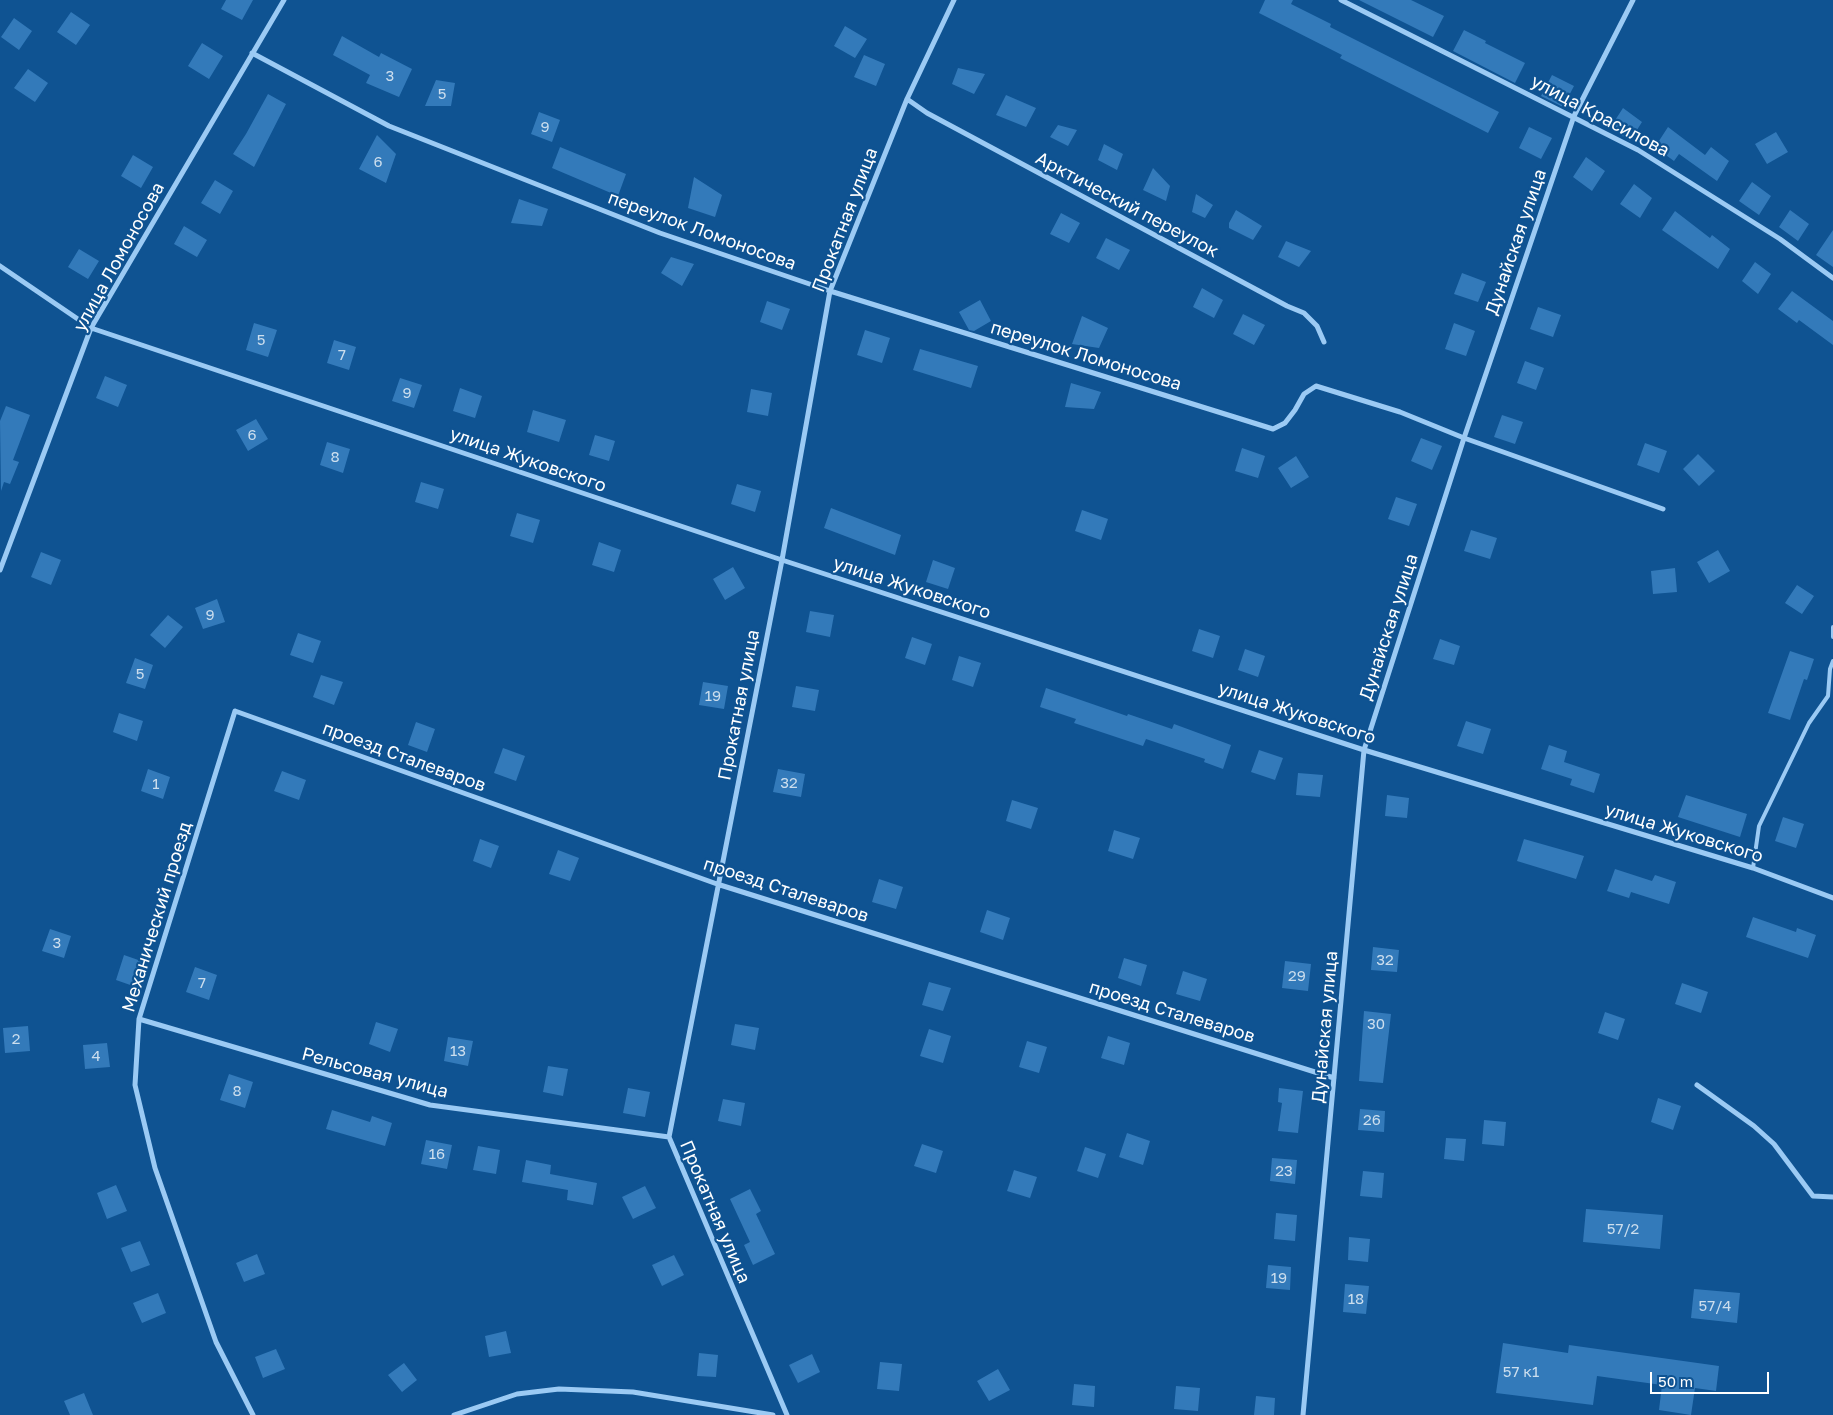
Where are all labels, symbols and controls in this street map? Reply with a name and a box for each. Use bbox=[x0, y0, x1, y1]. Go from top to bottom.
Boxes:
house number: 3 bbox=[386, 67, 394, 85]
street label: улица Красилова bbox=[1527, 70, 1673, 162]
house number: 5 bbox=[438, 85, 446, 103]
house number: 9 bbox=[540, 118, 550, 136]
street label: Прокатная улица bbox=[808, 145, 882, 295]
street label: Арктический переулок bbox=[1032, 148, 1222, 262]
house number: 6 bbox=[373, 153, 383, 171]
street label: Дунайская улица bbox=[1481, 166, 1551, 318]
street label: улица Ломоносова bbox=[69, 179, 169, 335]
street label: переулок Ломоносова bbox=[605, 187, 799, 275]
street label: переулок Ломоносова bbox=[988, 317, 1184, 395]
house number: 5 bbox=[257, 331, 265, 349]
house number: 7 bbox=[338, 346, 346, 364]
house number: 9 bbox=[402, 384, 412, 402]
street label: улица Жуковского bbox=[447, 423, 609, 497]
house number: 6 bbox=[247, 426, 257, 444]
house number: 8 bbox=[330, 448, 340, 466]
street label: Дунайская улица bbox=[1355, 551, 1423, 703]
street label: улица Жуковского bbox=[831, 552, 993, 624]
house number: 9 bbox=[205, 606, 215, 624]
street label: Прокатная улица bbox=[714, 628, 764, 782]
house number: 5 bbox=[136, 665, 144, 683]
street label: улица Жуковского bbox=[1216, 677, 1378, 749]
house number: 19 bbox=[705, 687, 721, 705]
street label: проезд Сталеваров bbox=[319, 717, 489, 797]
house number: 32 bbox=[780, 774, 798, 792]
house number: 1 bbox=[152, 775, 160, 793]
street label: улица Жуковского bbox=[1602, 799, 1766, 867]
street label: Механический проезд bbox=[118, 819, 196, 1015]
street label: проезд Сталеваров bbox=[701, 853, 871, 927]
house number: 3 bbox=[53, 934, 61, 952]
street label: Дунайская улица bbox=[1308, 950, 1342, 1104]
house number: 32 bbox=[1376, 951, 1394, 969]
house number: 29 bbox=[1288, 967, 1306, 985]
house number: 7 bbox=[198, 974, 206, 992]
street label: проезд Сталеваров bbox=[1087, 977, 1257, 1047]
house number: 30 bbox=[1367, 1015, 1385, 1033]
house number: 2 bbox=[12, 1030, 20, 1048]
house number: 13 bbox=[450, 1042, 466, 1060]
street label: Рельсовая улица bbox=[300, 1043, 450, 1103]
house number: 4 bbox=[91, 1047, 101, 1065]
house number: 8 bbox=[232, 1082, 242, 1100]
house number: 26 bbox=[1363, 1111, 1381, 1129]
street label: Прокатная улица bbox=[675, 1137, 755, 1287]
house number: 16 bbox=[429, 1145, 445, 1163]
house number: 23 bbox=[1275, 1162, 1293, 1180]
house number: 57/2 bbox=[1607, 1220, 1639, 1238]
house number: 19 bbox=[1271, 1269, 1287, 1287]
house number: 18 bbox=[1348, 1290, 1364, 1308]
house number: 57/4 bbox=[1699, 1297, 1731, 1315]
scale bar bbox=[1653, 1362, 1772, 1394]
house number: 57 к1 bbox=[1503, 1363, 1539, 1381]
text: 50 m bbox=[1658, 1372, 1693, 1390]

